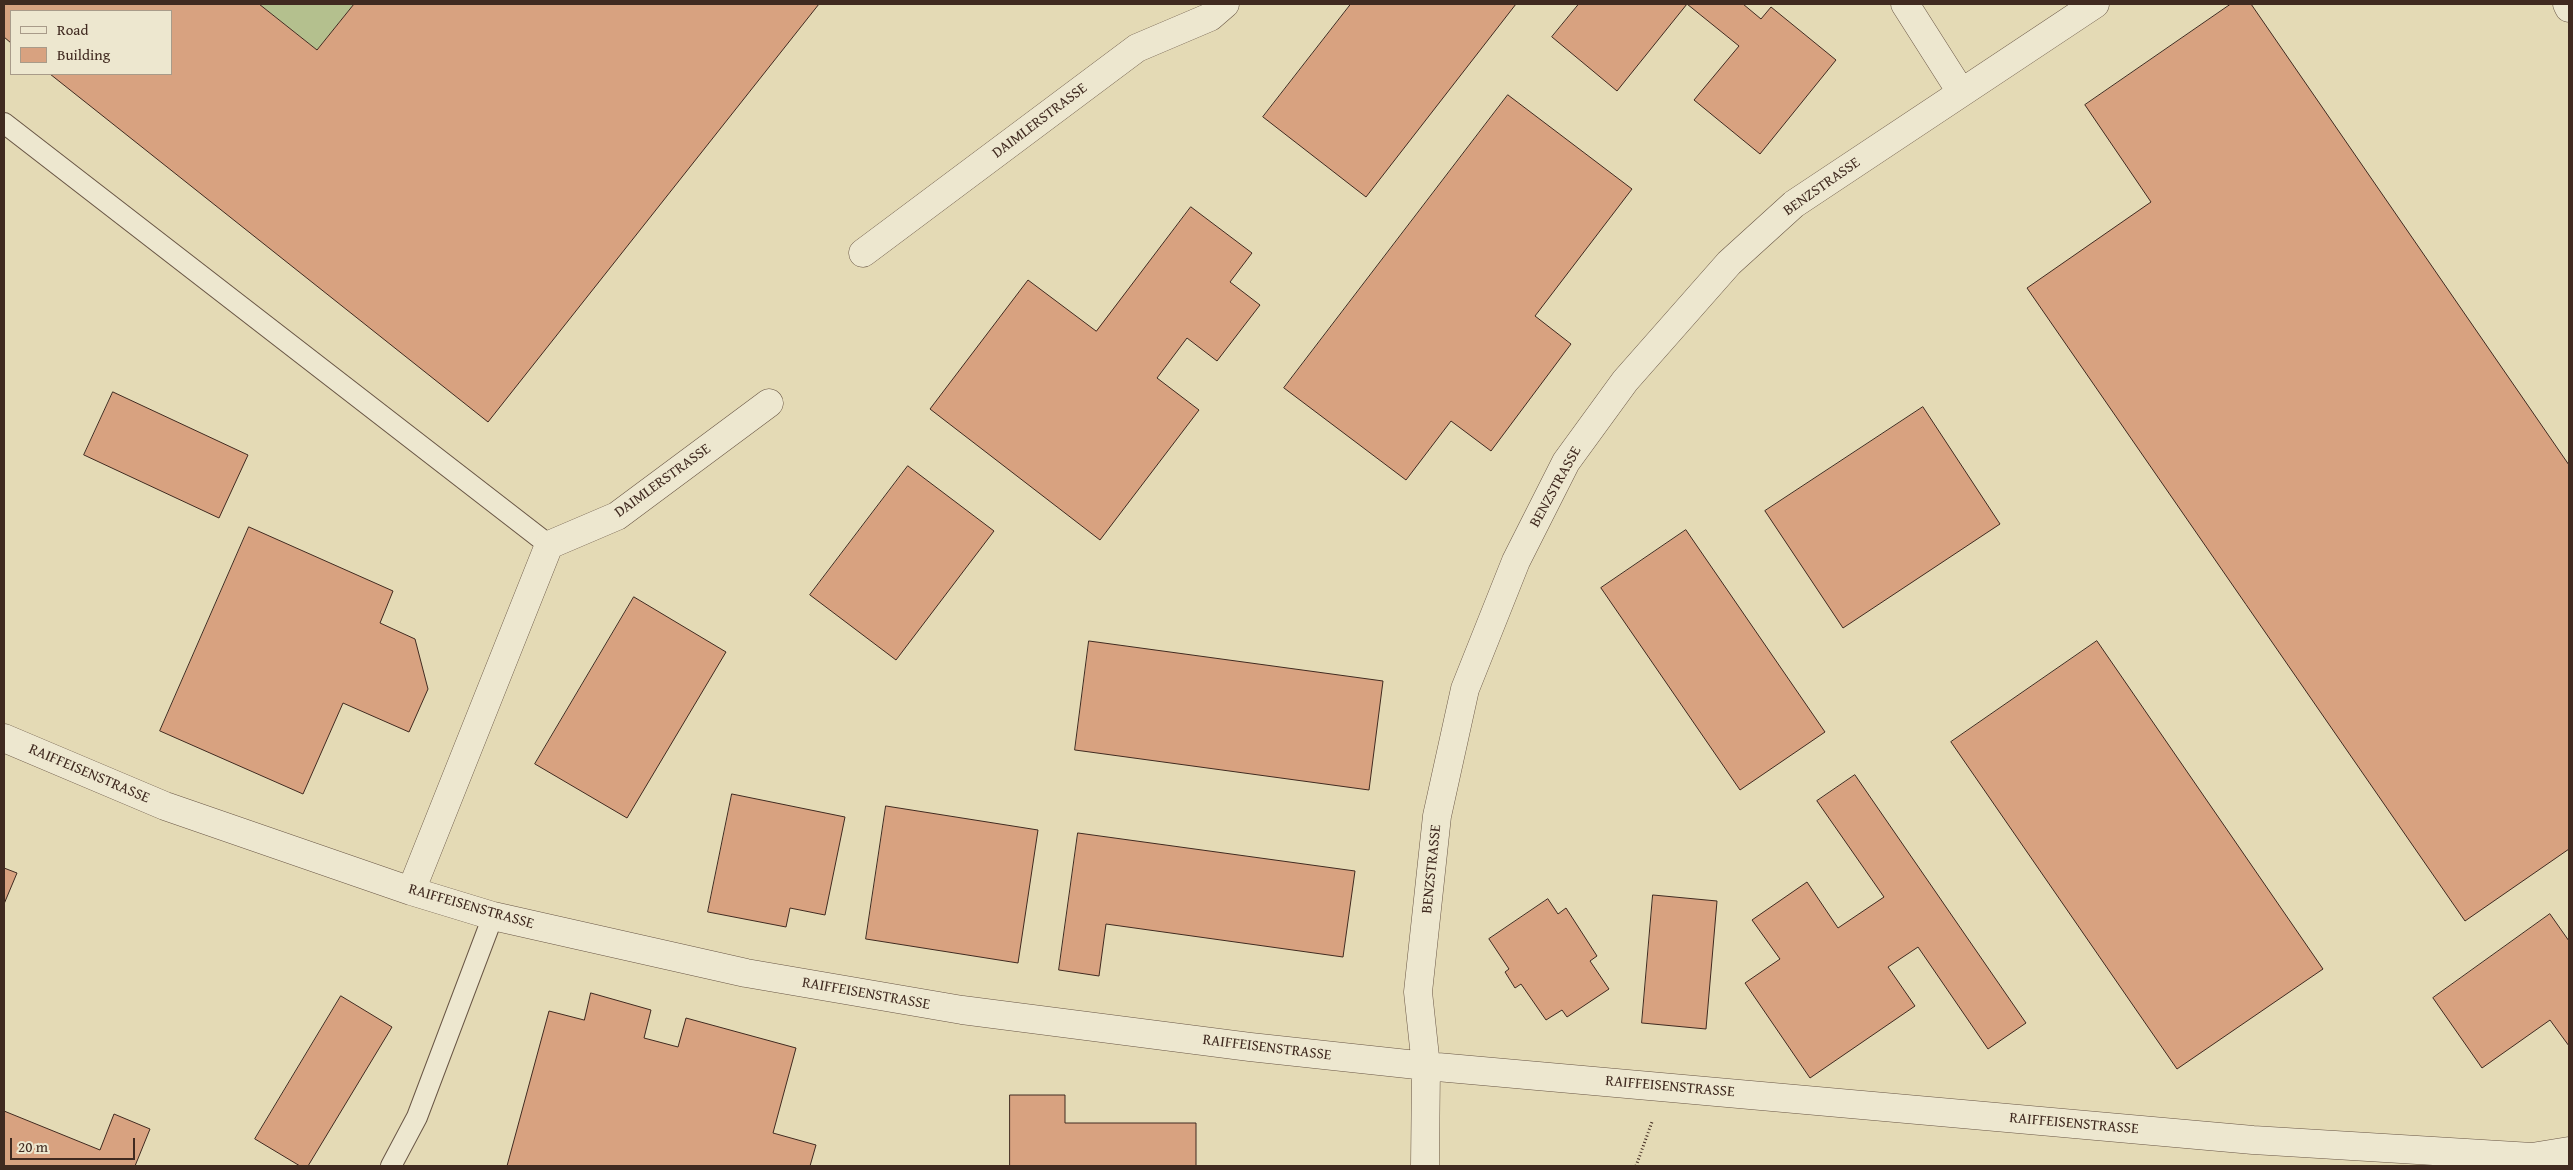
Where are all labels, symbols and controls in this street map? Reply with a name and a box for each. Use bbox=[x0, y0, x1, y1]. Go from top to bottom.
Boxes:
legend bbox=[10, 10, 172, 75]
text: Road bbox=[57, 19, 88, 40]
text: Building bbox=[57, 44, 110, 65]
street label: DAIMLERSTRASSE bbox=[989, 80, 1091, 162]
street label: BENZSTRASSE bbox=[1780, 154, 1864, 220]
street label: DAIMLERSTRASSE bbox=[612, 440, 714, 522]
street label: BENZSTRASSE bbox=[1526, 443, 1586, 531]
street label: RAIFFEISENSTRASSE bbox=[26, 740, 152, 808]
street label: BENZSTRASSE bbox=[1418, 824, 1446, 914]
street label: RAIFFEISENSTRASSE bbox=[406, 880, 536, 934]
street label: RAIFFEISENSTRASSE bbox=[801, 974, 931, 1014]
street label: RAIFFEISENSTRASSE bbox=[1202, 1031, 1332, 1065]
street label: RAIFFEISENSTRASSE bbox=[1605, 1072, 1735, 1102]
street label: RAIFFEISENSTRASSE bbox=[2009, 1109, 2139, 1139]
scale bar bbox=[12, 1128, 138, 1160]
text: 20 m bbox=[18, 1136, 48, 1157]

